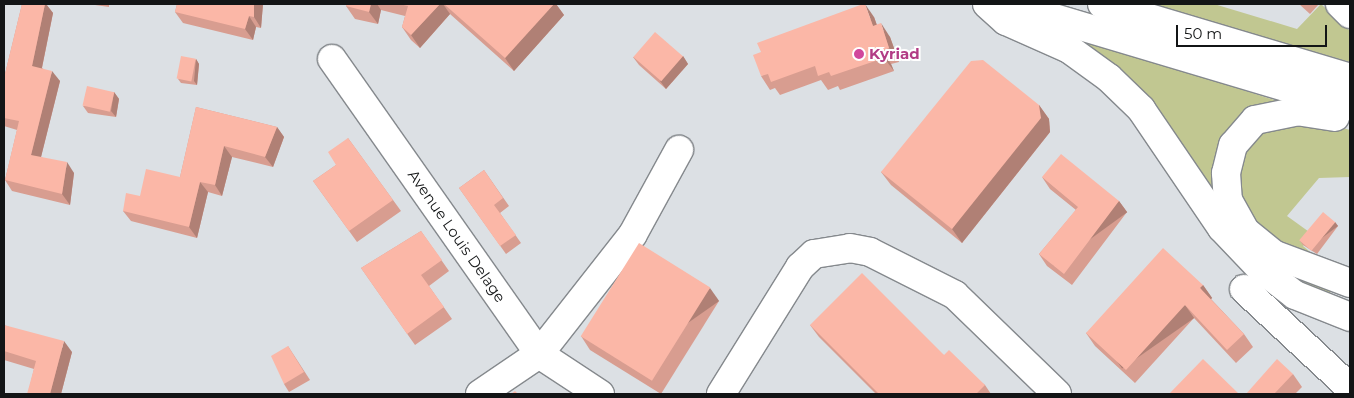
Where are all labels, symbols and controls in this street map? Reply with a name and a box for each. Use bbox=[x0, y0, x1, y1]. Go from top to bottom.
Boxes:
scale bar bbox=[1179, 15, 1330, 47]
text: 50 m bbox=[1184, 24, 1222, 43]
place label: Kyriad bbox=[869, 45, 920, 63]
marker: Kyriad bbox=[853, 48, 865, 60]
street label: Avenue Louis Delage bbox=[404, 166, 510, 306]

